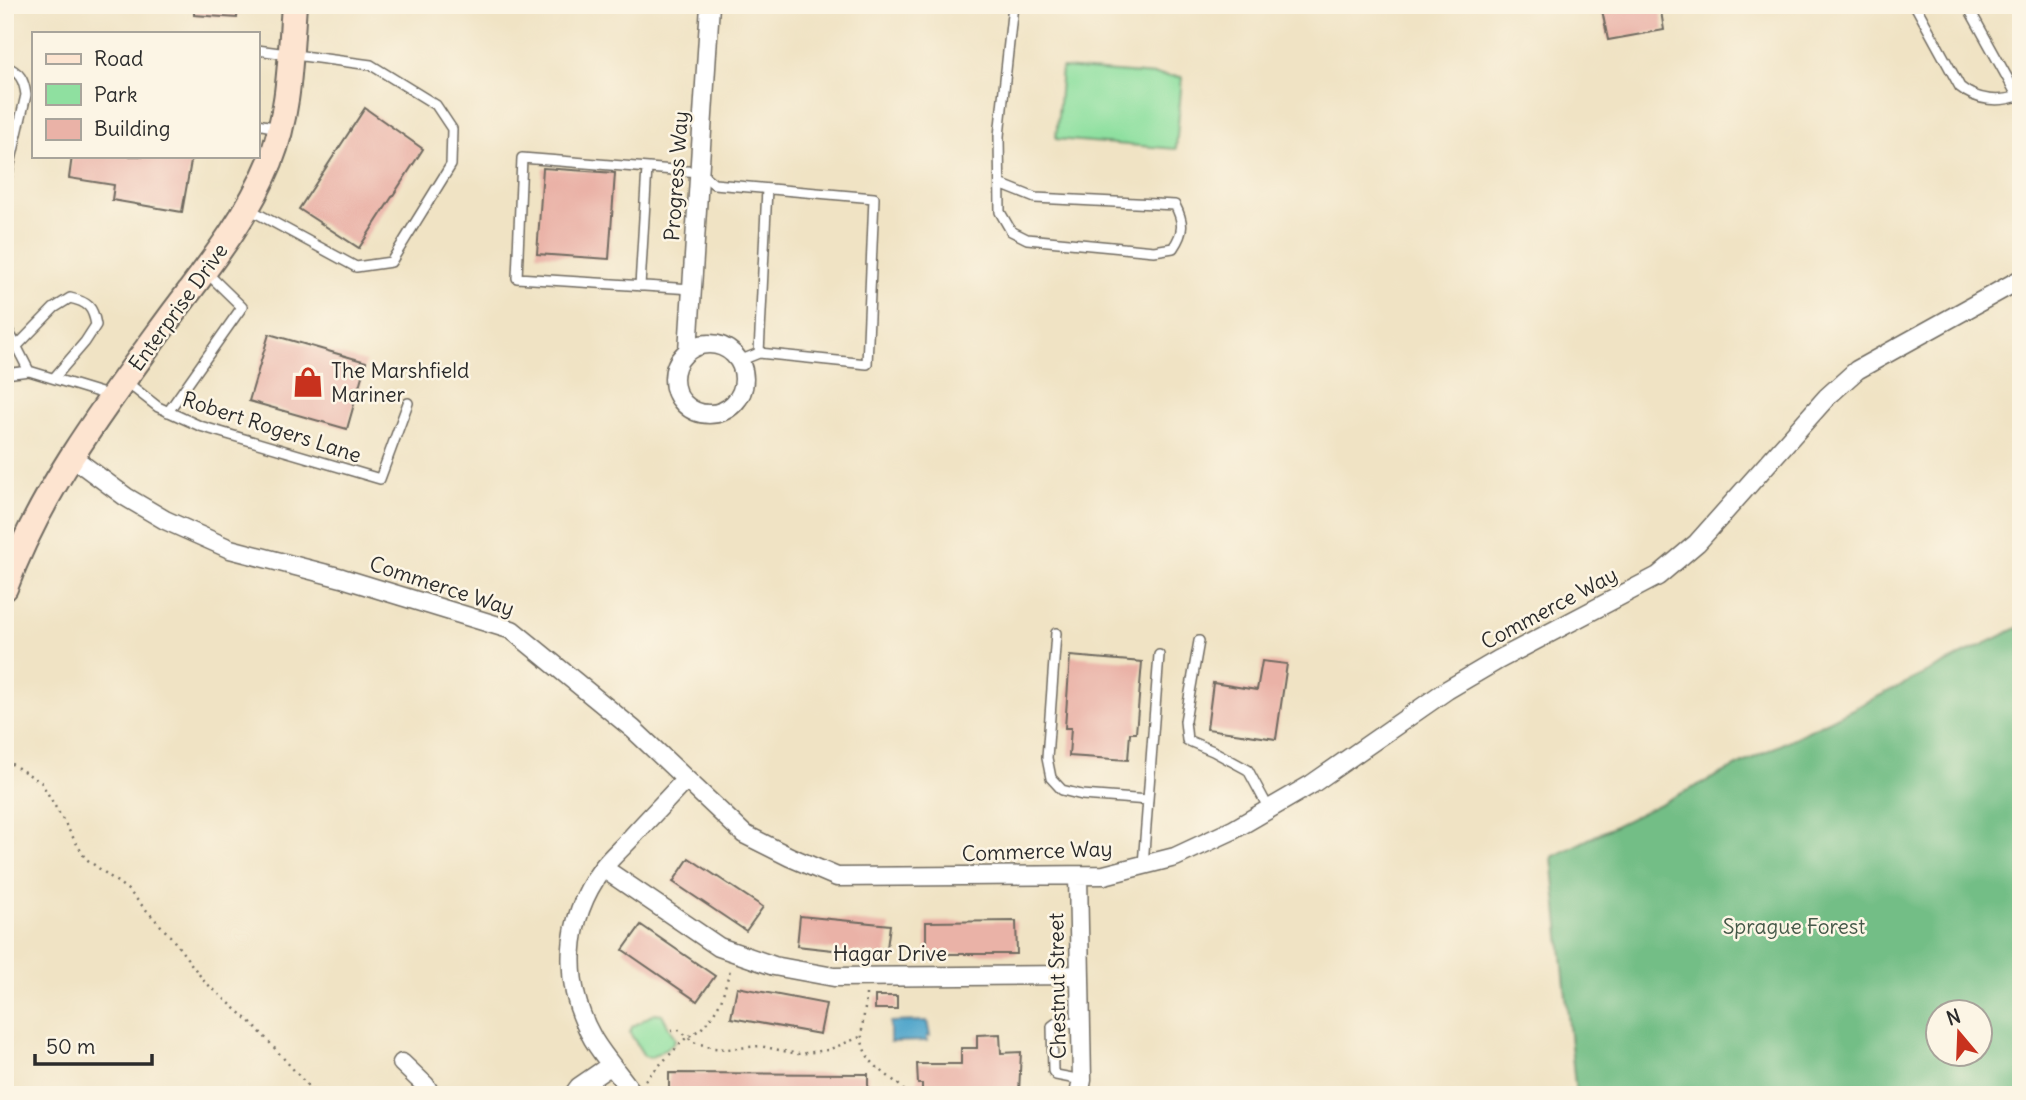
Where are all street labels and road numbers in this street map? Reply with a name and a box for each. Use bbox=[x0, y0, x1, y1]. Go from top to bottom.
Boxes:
street label: Progress Way bbox=[658, 110, 694, 242]
street label: Enterprise Drive bbox=[122, 238, 234, 376]
street label: Robert Rogers Lane bbox=[179, 385, 365, 469]
street label: Commerce Way bbox=[366, 550, 518, 622]
street label: Commerce Way bbox=[1476, 561, 1622, 655]
street label: Commerce Way bbox=[961, 835, 1113, 867]
street label: Chestnut Street bbox=[1042, 913, 1072, 1059]
street label: Hagar Drive bbox=[833, 940, 947, 967]

